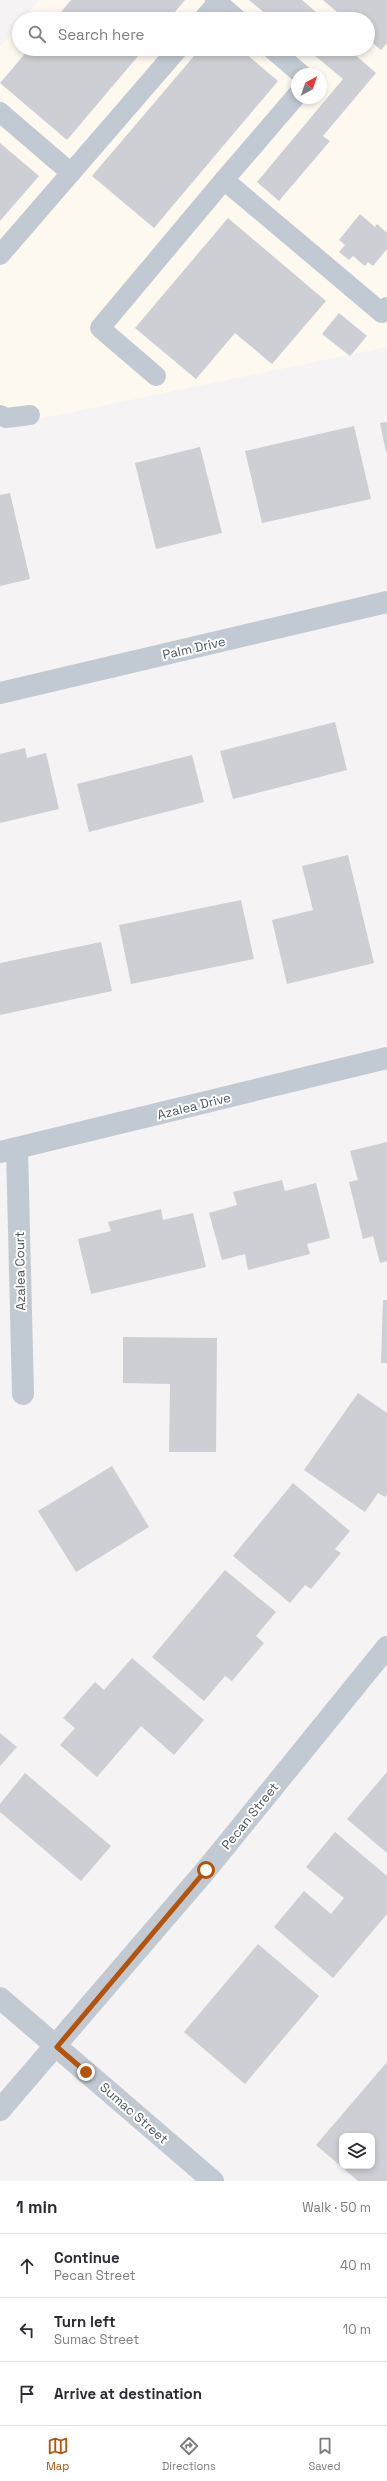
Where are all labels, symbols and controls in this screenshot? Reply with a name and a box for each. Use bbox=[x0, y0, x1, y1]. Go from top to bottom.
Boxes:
search box bbox=[12, 12, 375, 56]
icon: search bbox=[26, 23, 48, 45]
text: Search here bbox=[58, 25, 144, 44]
north arrow bbox=[291, 68, 327, 104]
street label: Palm Drive bbox=[161, 633, 227, 663]
street label: Azalea Drive bbox=[155, 1089, 233, 1123]
street label: Azalea Court bbox=[11, 1231, 29, 1311]
street label: Pecan Street bbox=[218, 1779, 282, 1853]
route start bbox=[197, 1861, 215, 1879]
route end bbox=[77, 2063, 95, 2081]
street label: Sumac Street bbox=[96, 2079, 172, 2147]
map controls bbox=[339, 2133, 375, 2169]
button: layers bbox=[339, 2133, 375, 2169]
text: 1 min bbox=[16, 2196, 58, 2218]
text: Walk · 50 m bbox=[302, 2199, 371, 2216]
text: Continue bbox=[54, 2248, 120, 2267]
icon: ahead bbox=[16, 2255, 38, 2277]
text: 40 m bbox=[340, 2257, 371, 2274]
text: Pecan Street bbox=[54, 2267, 136, 2284]
text: Turn left bbox=[54, 2312, 116, 2331]
icon: left bbox=[16, 2319, 38, 2341]
text: 10 m bbox=[343, 2321, 371, 2338]
text: Sumac Street bbox=[54, 2331, 139, 2348]
icon: arrive bbox=[16, 2383, 38, 2405]
text: Arrive at destination bbox=[54, 2384, 202, 2403]
tab: Map bbox=[46, 2435, 69, 2473]
tab: Directions bbox=[162, 2435, 216, 2473]
tab: Saved bbox=[309, 2435, 341, 2473]

